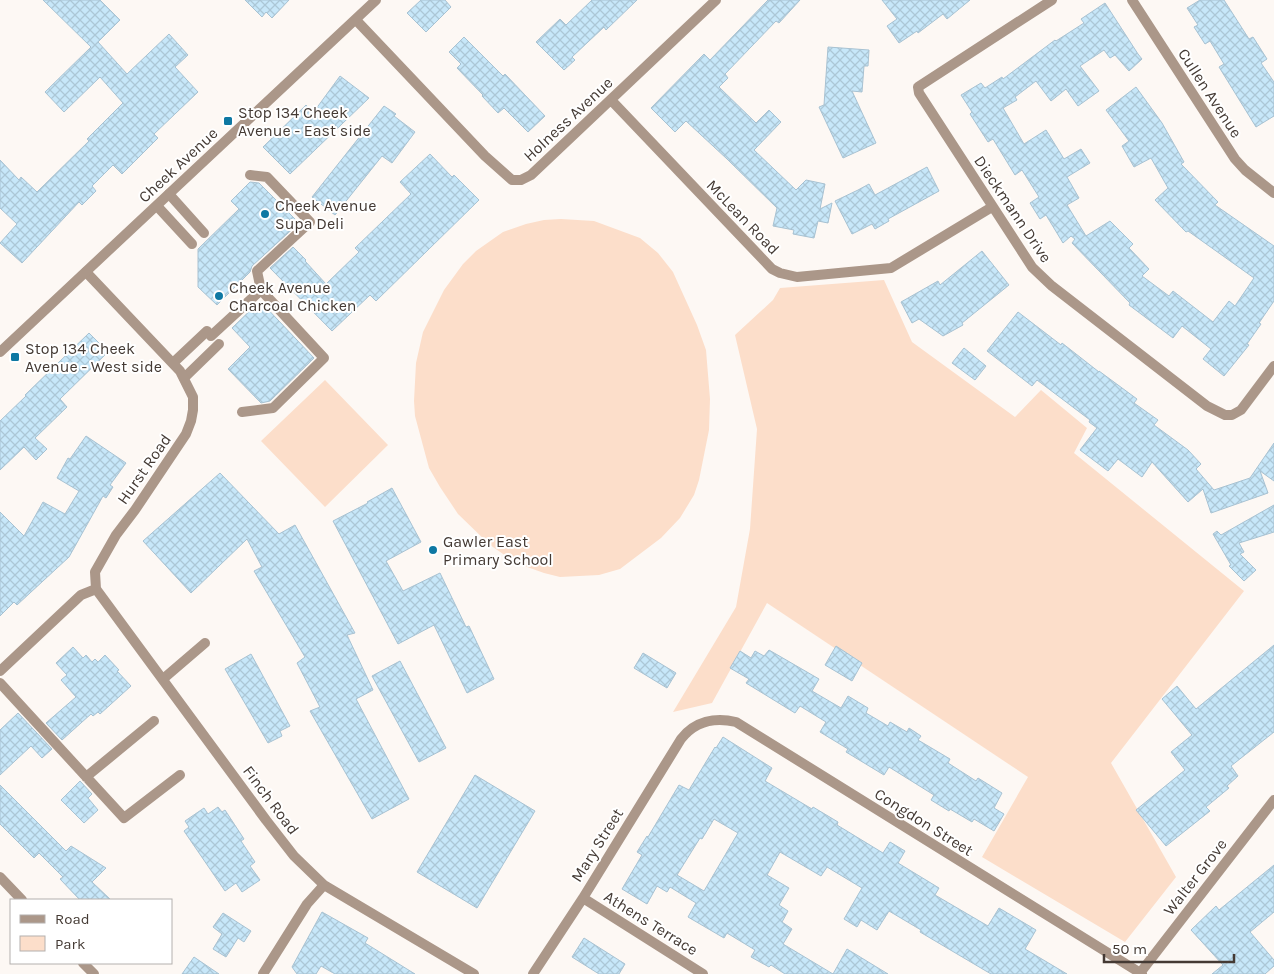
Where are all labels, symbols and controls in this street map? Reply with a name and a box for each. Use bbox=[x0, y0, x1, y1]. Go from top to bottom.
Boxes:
street label: Cullen Avenue bbox=[1174, 45, 1246, 141]
street label: Holness Avenue bbox=[519, 73, 617, 165]
place label: Stop 134 Cheek Avenue - East side bbox=[238, 103, 371, 140]
marker: Stop 134 Cheek Avenue - East side bbox=[222, 115, 234, 127]
street label: Cheek Avenue bbox=[134, 123, 222, 207]
street label: Dieckmann Drive bbox=[970, 152, 1056, 266]
street label: McLean Road bbox=[703, 176, 783, 258]
place label: Cheek Avenue Supa Deli bbox=[275, 196, 376, 233]
marker: Cheek Avenue Supa Deli bbox=[259, 208, 271, 220]
place label: Cheek Avenue Charcoal Chicken bbox=[229, 278, 357, 315]
marker: Cheek Avenue Charcoal Chicken bbox=[213, 290, 225, 302]
place label: Stop 134 Cheek Avenue - West side bbox=[25, 339, 162, 376]
marker: Stop 134 Cheek Avenue - West side bbox=[9, 351, 21, 363]
street label: Hurst Road bbox=[113, 430, 175, 508]
place label: Gawler East Primary School bbox=[443, 532, 553, 569]
marker: Gawler East Primary School bbox=[427, 544, 439, 556]
street label: Finch Road bbox=[239, 762, 303, 838]
street label: Congdon Street bbox=[871, 784, 977, 860]
street label: Mary Street bbox=[567, 805, 627, 885]
street label: Walter Grove bbox=[1159, 835, 1231, 919]
street label: Athens Terrace bbox=[601, 887, 701, 959]
legend bbox=[10, 899, 172, 964]
text: Road bbox=[55, 910, 90, 928]
scale bar bbox=[1104, 932, 1234, 964]
text: Park bbox=[55, 935, 85, 953]
text: 50 m bbox=[1112, 940, 1147, 958]

